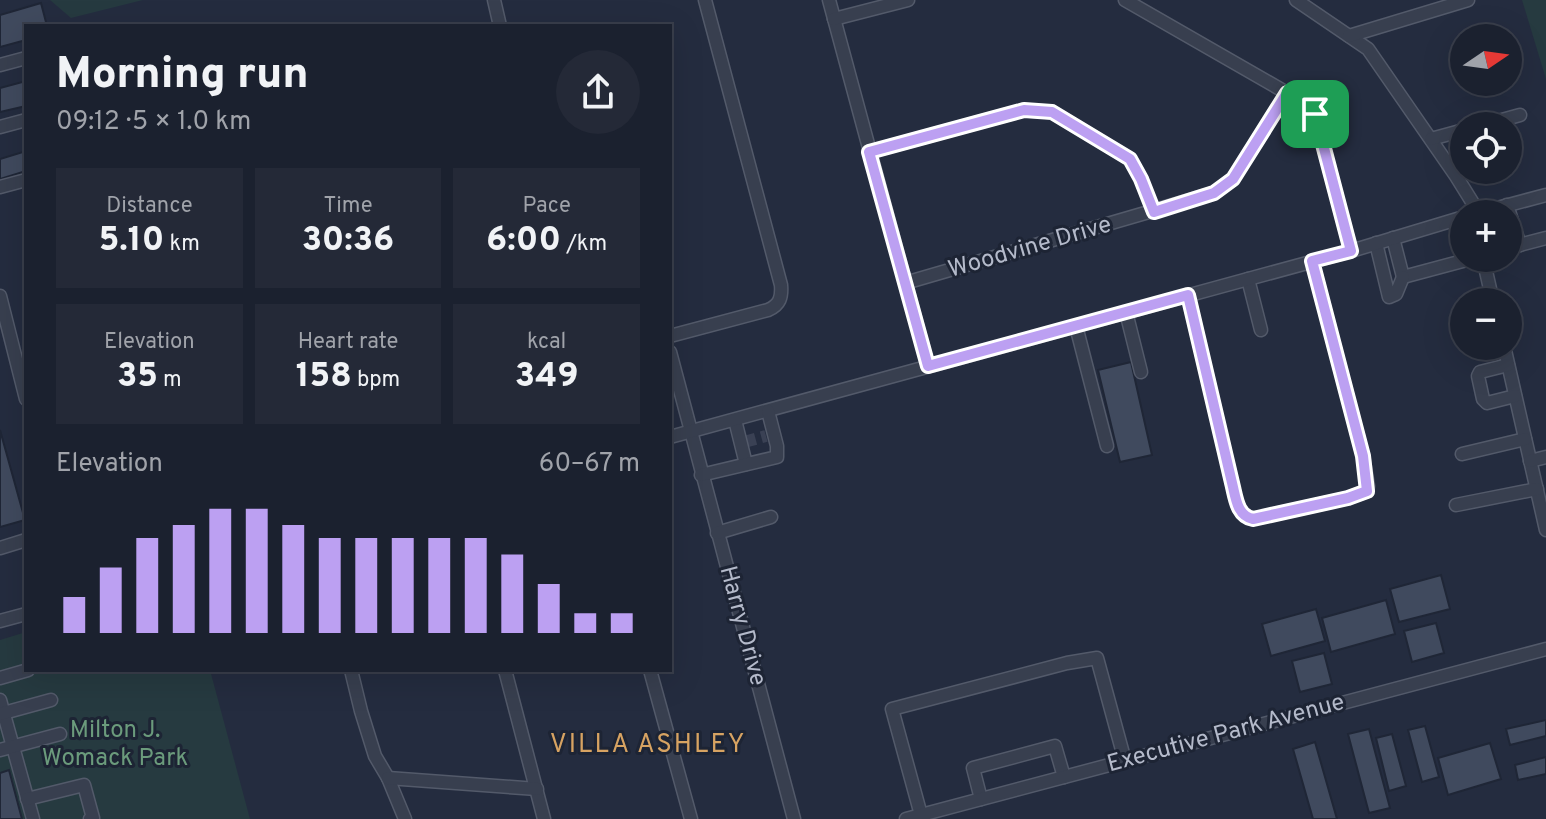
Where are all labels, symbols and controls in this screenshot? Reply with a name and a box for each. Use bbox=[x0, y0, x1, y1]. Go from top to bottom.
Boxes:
north arrow bbox=[1450, 24, 1522, 96]
map controls bbox=[1450, 24, 1522, 360]
text: Morning run bbox=[56, 48, 309, 104]
button: share bbox=[556, 50, 640, 134]
pin bbox=[1281, 80, 1349, 148]
icon: arrive bbox=[1293, 92, 1337, 136]
text: 09:12 · 5 × 1.0 km bbox=[56, 106, 251, 139]
button: locate bbox=[1450, 112, 1522, 184]
text: Distance bbox=[106, 193, 193, 220]
text: Time bbox=[323, 193, 373, 220]
text: Pace bbox=[522, 193, 571, 220]
button: + bbox=[1450, 200, 1522, 272]
street label: Woodvine Drive bbox=[945, 210, 1115, 286]
text: 5.10 bbox=[99, 220, 164, 263]
text: 30:36 bbox=[302, 220, 394, 263]
text: 6:00 bbox=[486, 220, 561, 263]
text: km bbox=[164, 231, 200, 258]
text: /km bbox=[561, 231, 607, 258]
button: − bbox=[1450, 288, 1522, 360]
text: Elevation bbox=[104, 329, 195, 356]
text: Heart rate bbox=[298, 329, 398, 356]
text: kcal bbox=[527, 329, 566, 356]
text: 35 bbox=[117, 356, 158, 399]
text: 158 bbox=[296, 356, 352, 399]
text: 349 bbox=[515, 356, 579, 399]
text: m bbox=[158, 367, 182, 394]
text: bpm bbox=[352, 367, 400, 394]
text: Elevation bbox=[56, 448, 163, 481]
text: 60–67 m bbox=[539, 448, 640, 481]
street label: Harry Drive bbox=[712, 563, 772, 689]
street label: Executive Park Avenue bbox=[1104, 688, 1348, 780]
park label: Milton J. Womack Park bbox=[42, 716, 188, 774]
district label: VILLA ASHLEY bbox=[550, 729, 746, 762]

